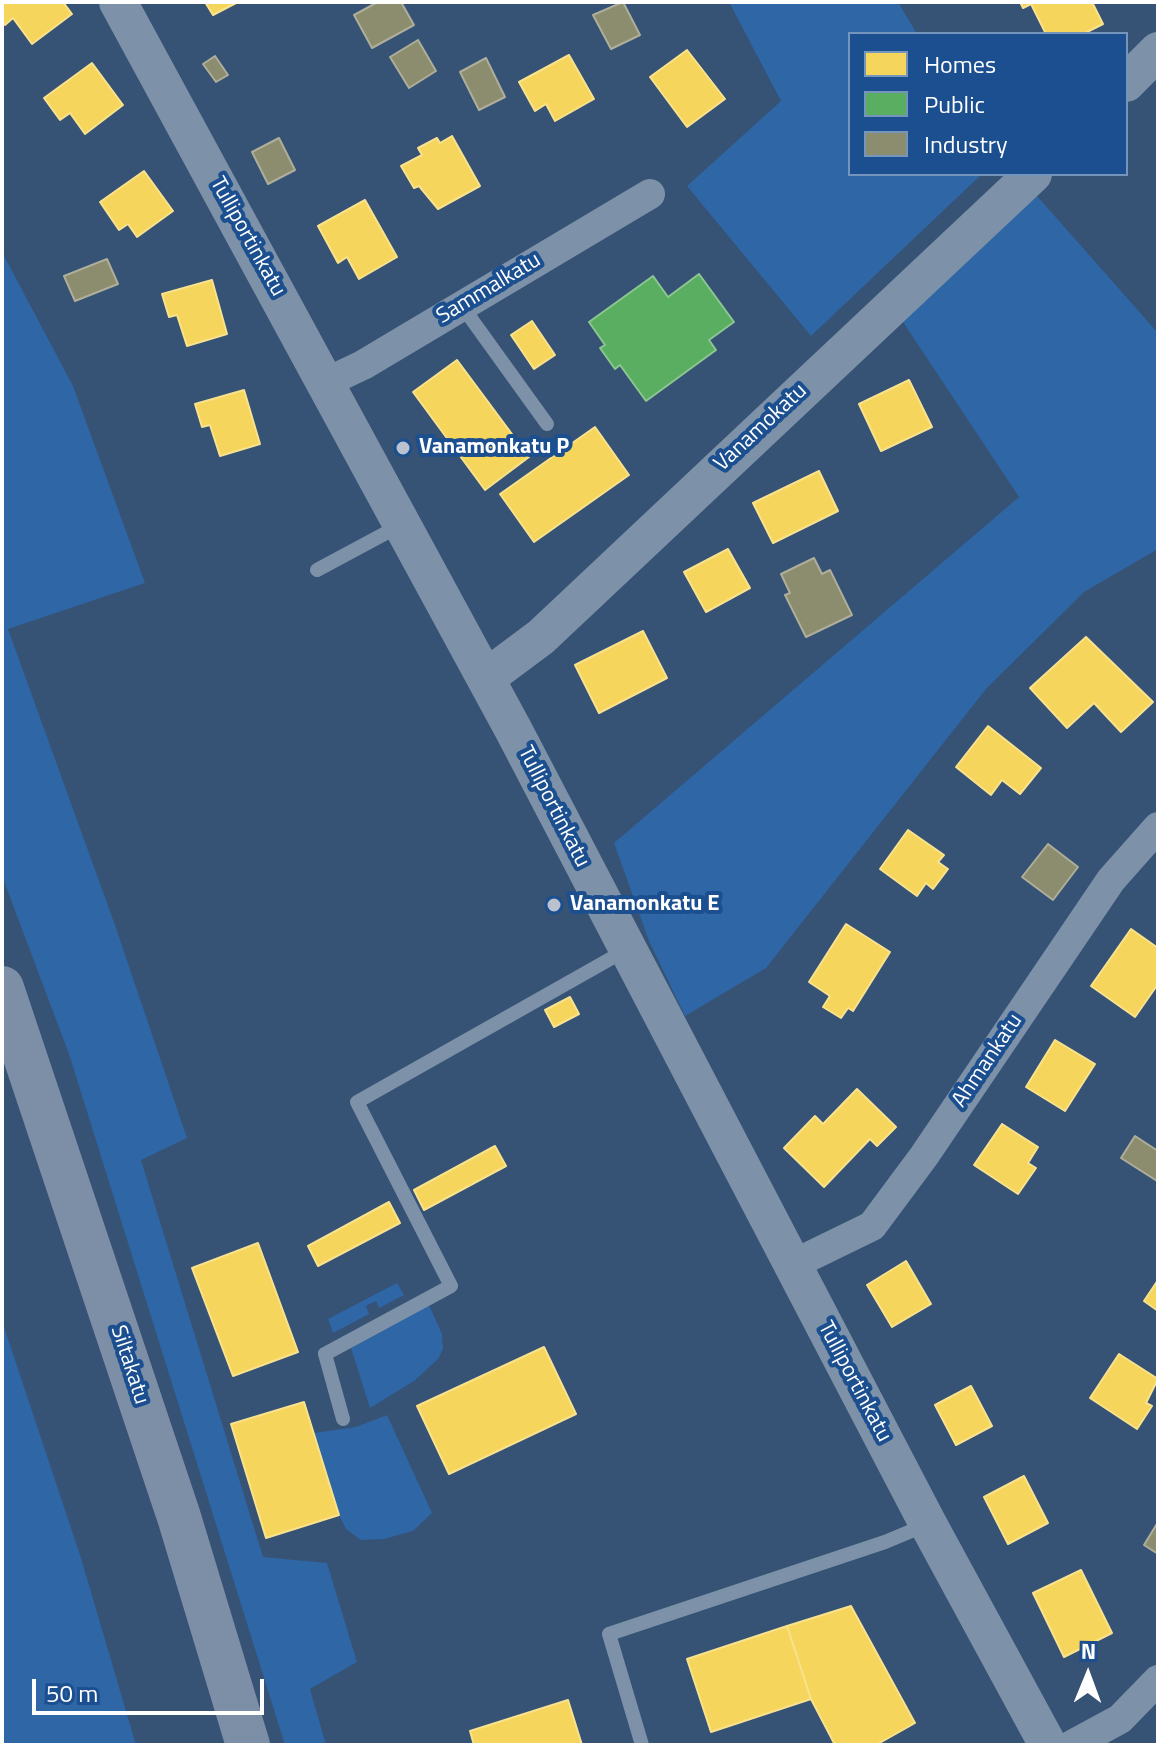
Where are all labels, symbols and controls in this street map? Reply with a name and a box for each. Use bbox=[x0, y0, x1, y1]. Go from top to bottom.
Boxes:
legend bbox=[848, 32, 1128, 176]
text: Homes bbox=[924, 46, 996, 82]
text: Public bbox=[924, 86, 985, 122]
text: Industry bbox=[924, 126, 1008, 162]
street label: Tulliportinkatu bbox=[203, 173, 291, 301]
street label: Sammalkatu bbox=[432, 248, 546, 330]
street label: Vanamokatu bbox=[709, 378, 813, 478]
place label: Vanamonkatu P bbox=[419, 435, 569, 461]
marker: Vanamonkatu P bbox=[394, 439, 412, 457]
street label: Tulliportinkatu bbox=[511, 742, 595, 872]
place label: Vanamonkatu E bbox=[570, 892, 720, 918]
marker: Vanamonkatu E bbox=[545, 896, 563, 914]
street label: Ahmankatu bbox=[947, 1009, 1029, 1113]
street label: Tulliportinkatu bbox=[811, 1317, 897, 1447]
street label: Siltakatu bbox=[104, 1322, 154, 1408]
text: N bbox=[1080, 1634, 1096, 1668]
north arrow bbox=[1048, 1635, 1128, 1715]
scale bar bbox=[36, 1663, 268, 1713]
text: 50 m bbox=[46, 1675, 98, 1711]

